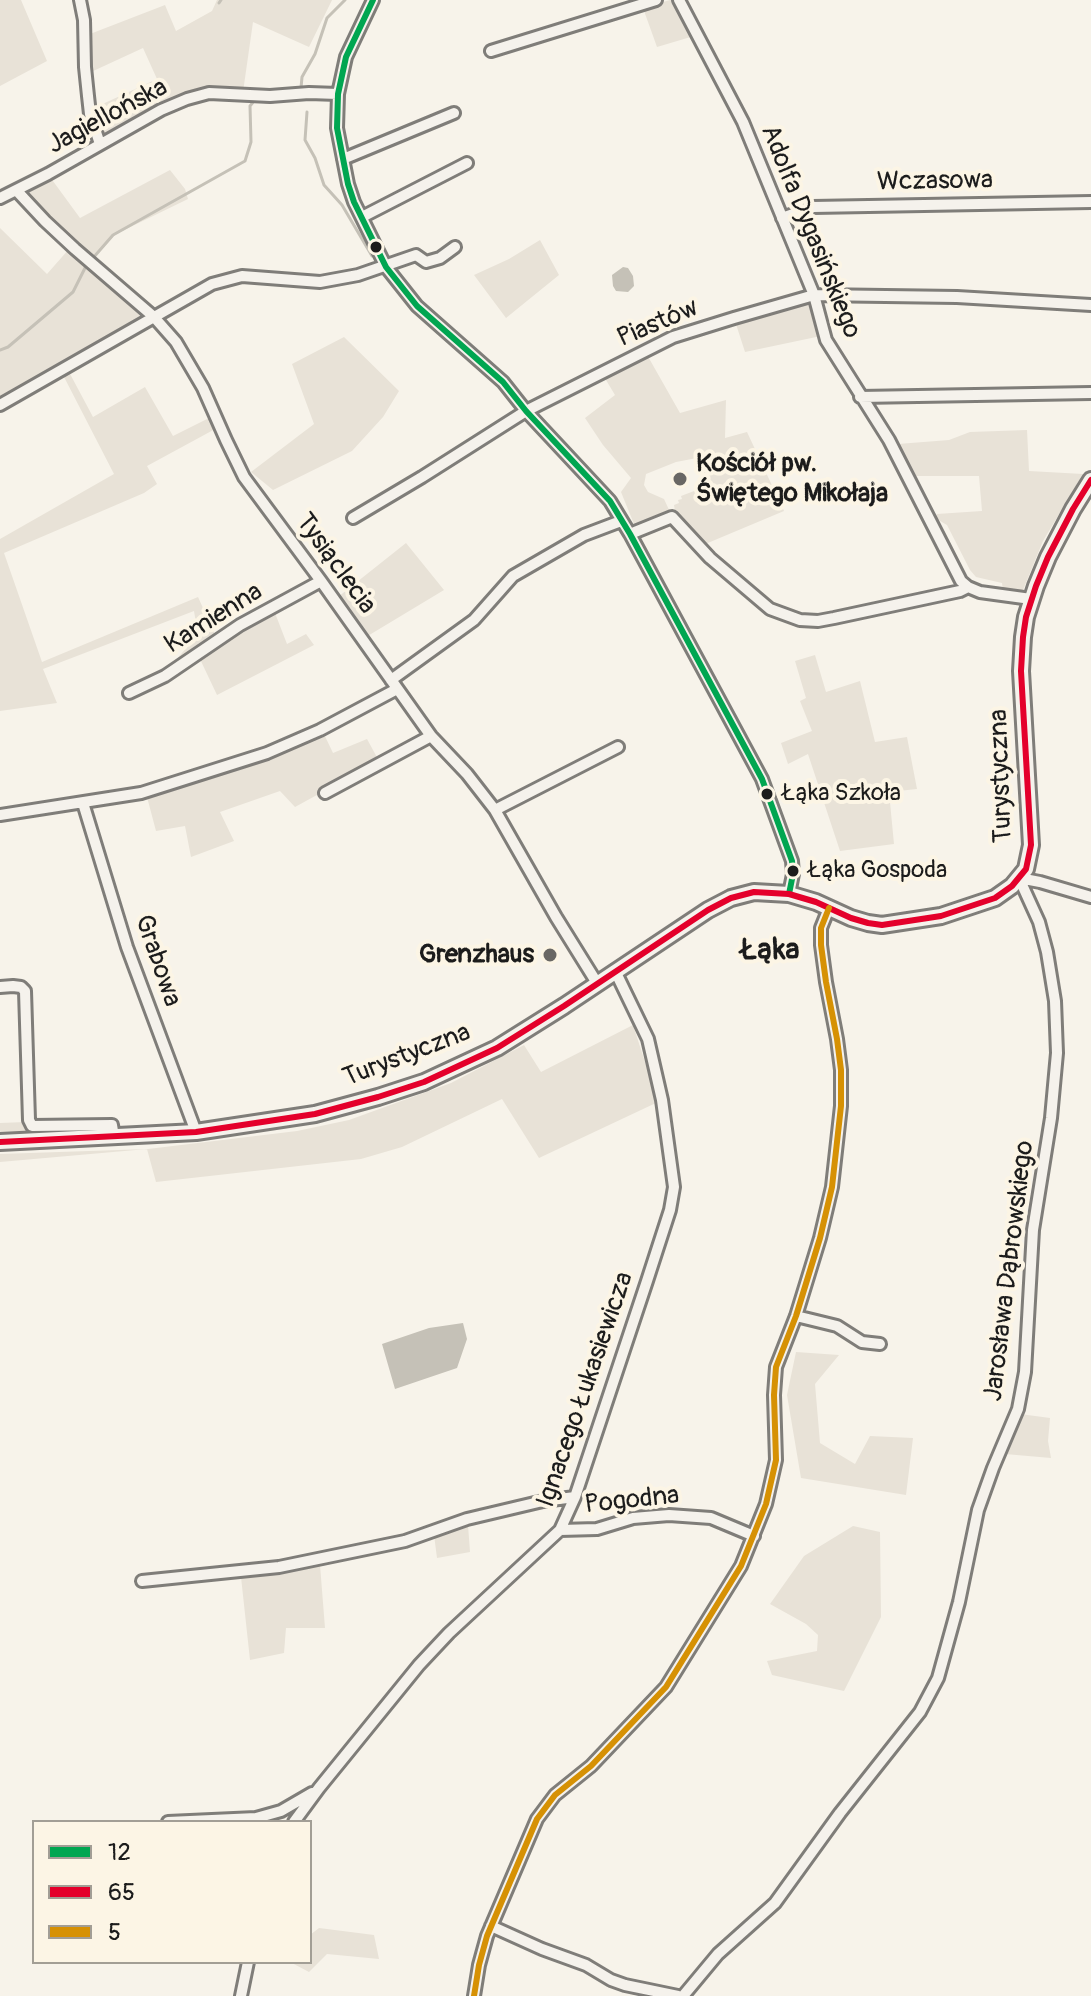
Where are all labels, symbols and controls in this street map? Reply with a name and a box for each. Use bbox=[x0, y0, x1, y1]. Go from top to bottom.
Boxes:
street label: Jagiellońska bbox=[43, 72, 173, 162]
street label: Adolfa Dygasińskiego bbox=[753, 121, 867, 343]
street label: Wczasowa bbox=[877, 165, 993, 199]
unlabelled marker bbox=[368, 239, 384, 255]
street label: Piastów bbox=[613, 293, 703, 355]
place label: Kościół pw. Świętego Mikołaja bbox=[696, 448, 888, 510]
marker: Kościół pw. Świętego Mikołaja bbox=[671, 470, 689, 488]
street label: Tysiąclecia bbox=[288, 508, 382, 620]
street label: Kamienna bbox=[159, 577, 269, 661]
street label: Turystyczna bbox=[984, 709, 1020, 843]
place label: Łąka Szkoła bbox=[782, 780, 901, 808]
marker: Łąka Szkoła bbox=[759, 786, 775, 802]
place label: Łąka Gospoda bbox=[808, 857, 947, 885]
marker: Łąka Gospoda bbox=[785, 863, 801, 879]
street label: Grabowa bbox=[127, 911, 187, 1011]
district label: Łąka bbox=[740, 933, 800, 969]
place label: Grenzhaus bbox=[419, 939, 534, 971]
marker: Grenzhaus bbox=[541, 946, 559, 964]
street label: Turystyczna bbox=[339, 1017, 475, 1095]
street label: Jarosława Dąbrowskiego bbox=[979, 1139, 1041, 1403]
street label: Ignacego Łukasiewicza bbox=[531, 1268, 641, 1512]
street label: Pogodna bbox=[583, 1481, 681, 1521]
legend bbox=[32, 1820, 312, 1964]
text: 12 bbox=[108, 1838, 131, 1867]
text: 65 bbox=[108, 1878, 135, 1907]
text: 5 bbox=[108, 1918, 121, 1947]

